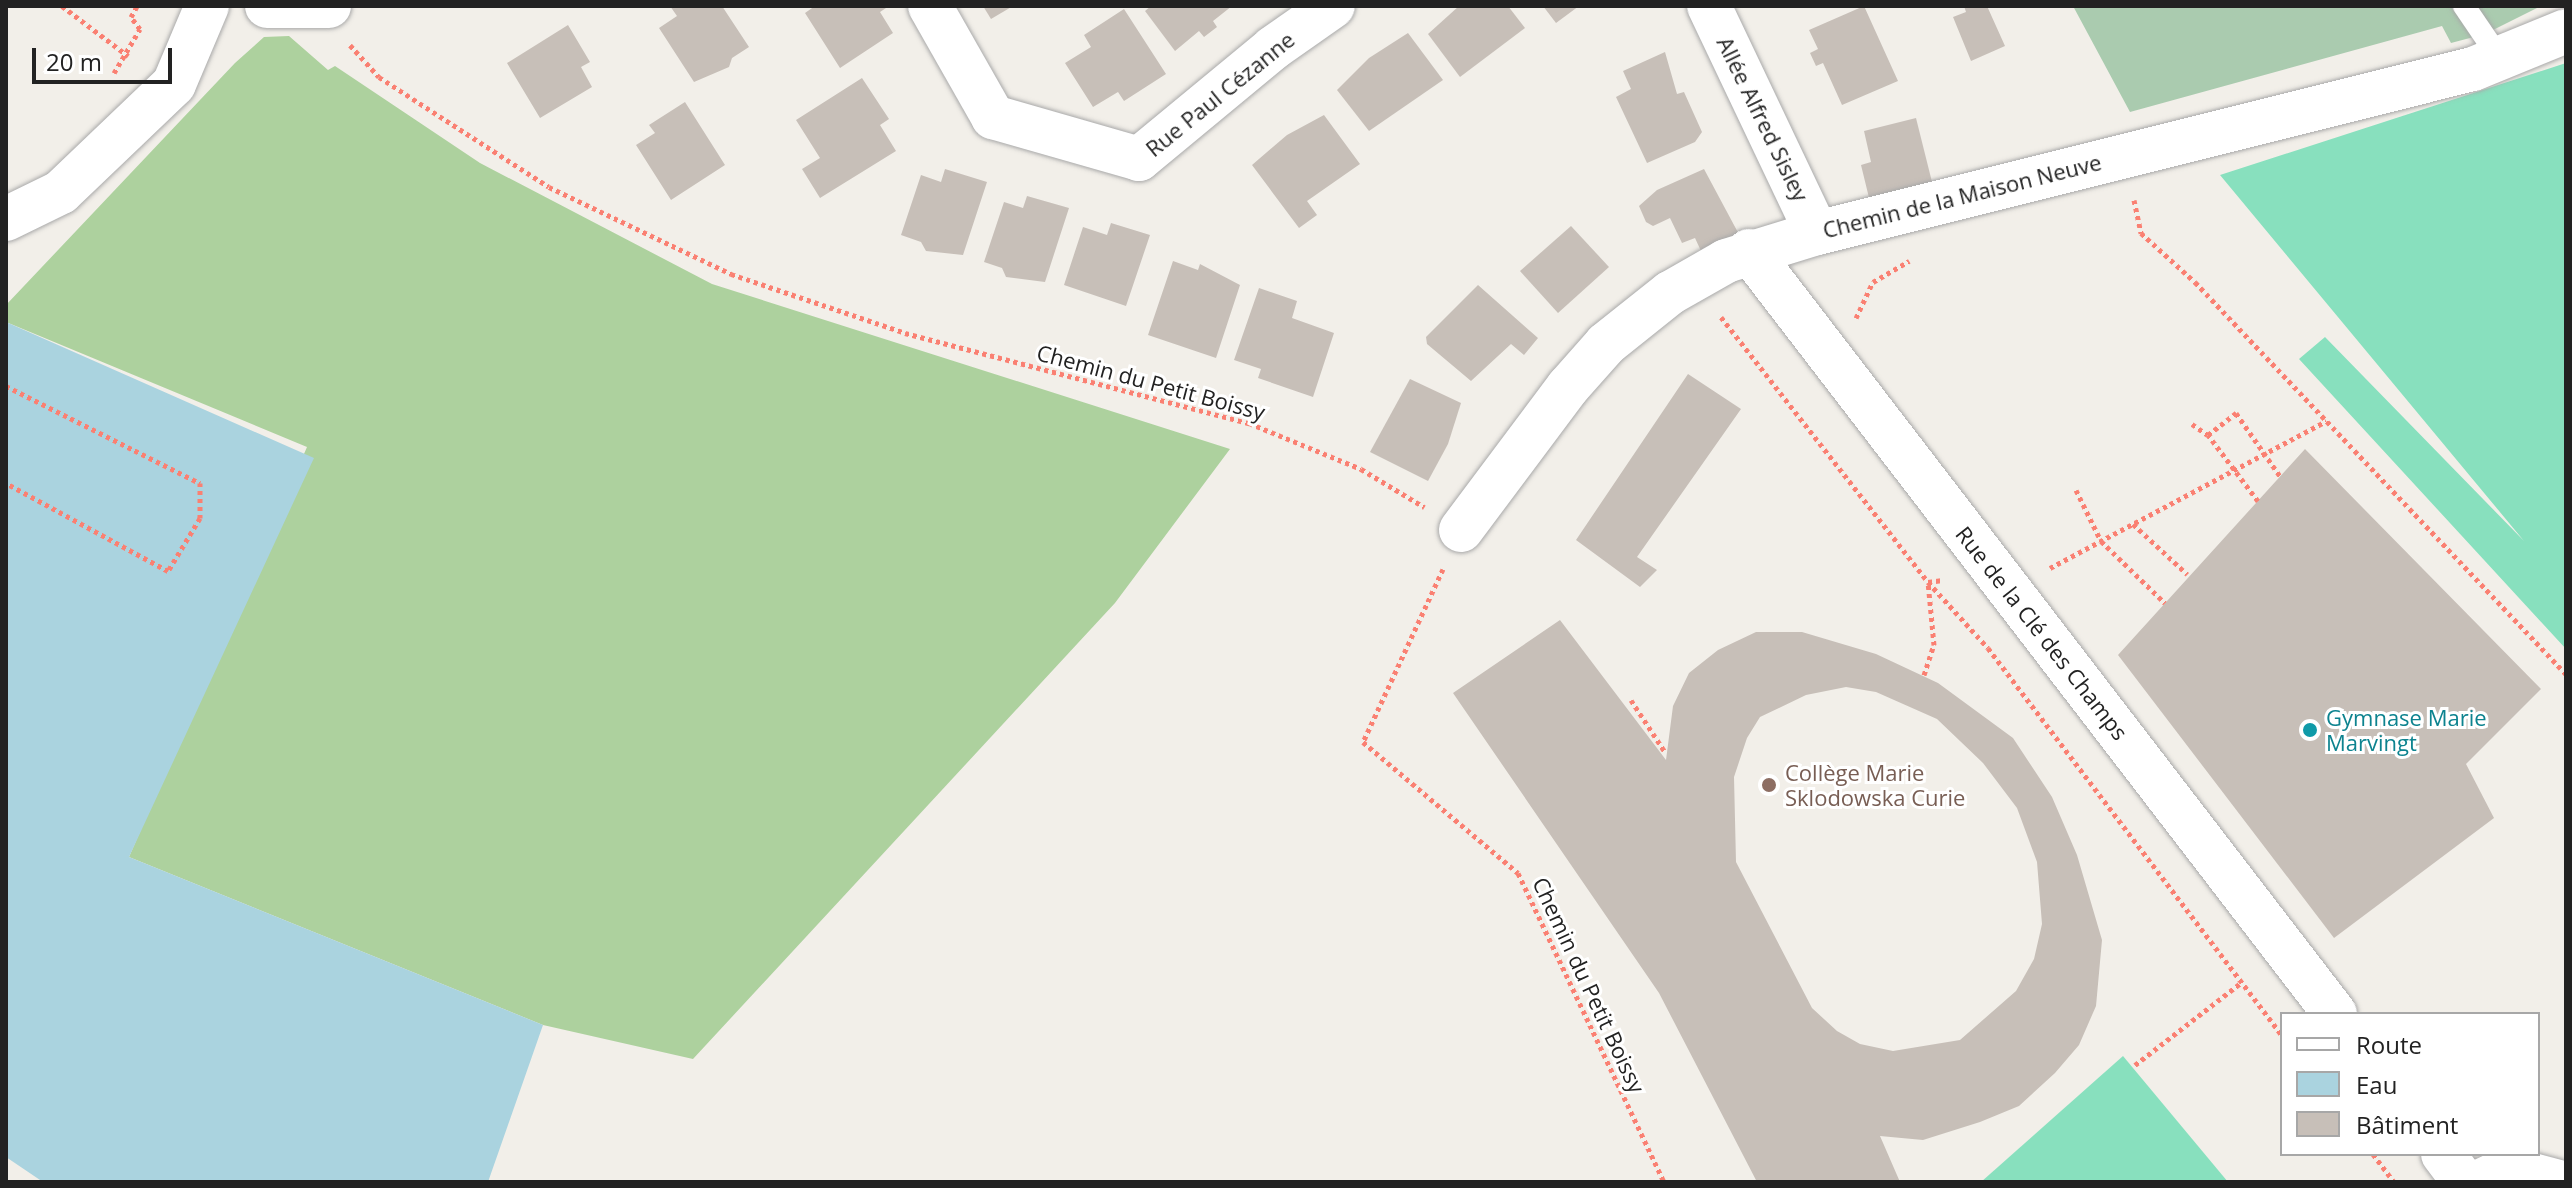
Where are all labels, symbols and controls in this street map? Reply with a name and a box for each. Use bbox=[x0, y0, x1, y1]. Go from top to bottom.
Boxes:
street label: Rue Paul Cézanne bbox=[1140, 26, 1300, 162]
scale bar bbox=[36, 32, 176, 82]
street label: Allée Alfred Sisley bbox=[1712, 32, 1814, 206]
text: 20 m bbox=[46, 45, 102, 78]
street label: Chemin de la Maison Neuve bbox=[1820, 149, 2104, 243]
street label: Chemin du Petit Boissy bbox=[1034, 339, 1268, 425]
street label: Rue de la Clé des Champs bbox=[1950, 521, 2134, 745]
place label: Gymnase Marie Marvingt bbox=[2326, 704, 2487, 756]
marker: Gymnase Marie Marvingt bbox=[2301, 721, 2319, 739]
place label: Collège Marie Sklodowska Curie bbox=[1785, 759, 1965, 810]
marker: Collège Marie Sklodowska Curie bbox=[1760, 776, 1778, 794]
street label: Chemin du Petit Boissy bbox=[1527, 873, 1651, 1097]
legend bbox=[2280, 1012, 2540, 1156]
text: Route bbox=[2356, 1028, 2422, 1061]
text: Eau bbox=[2356, 1068, 2397, 1101]
text: Bâtiment bbox=[2356, 1108, 2458, 1141]

